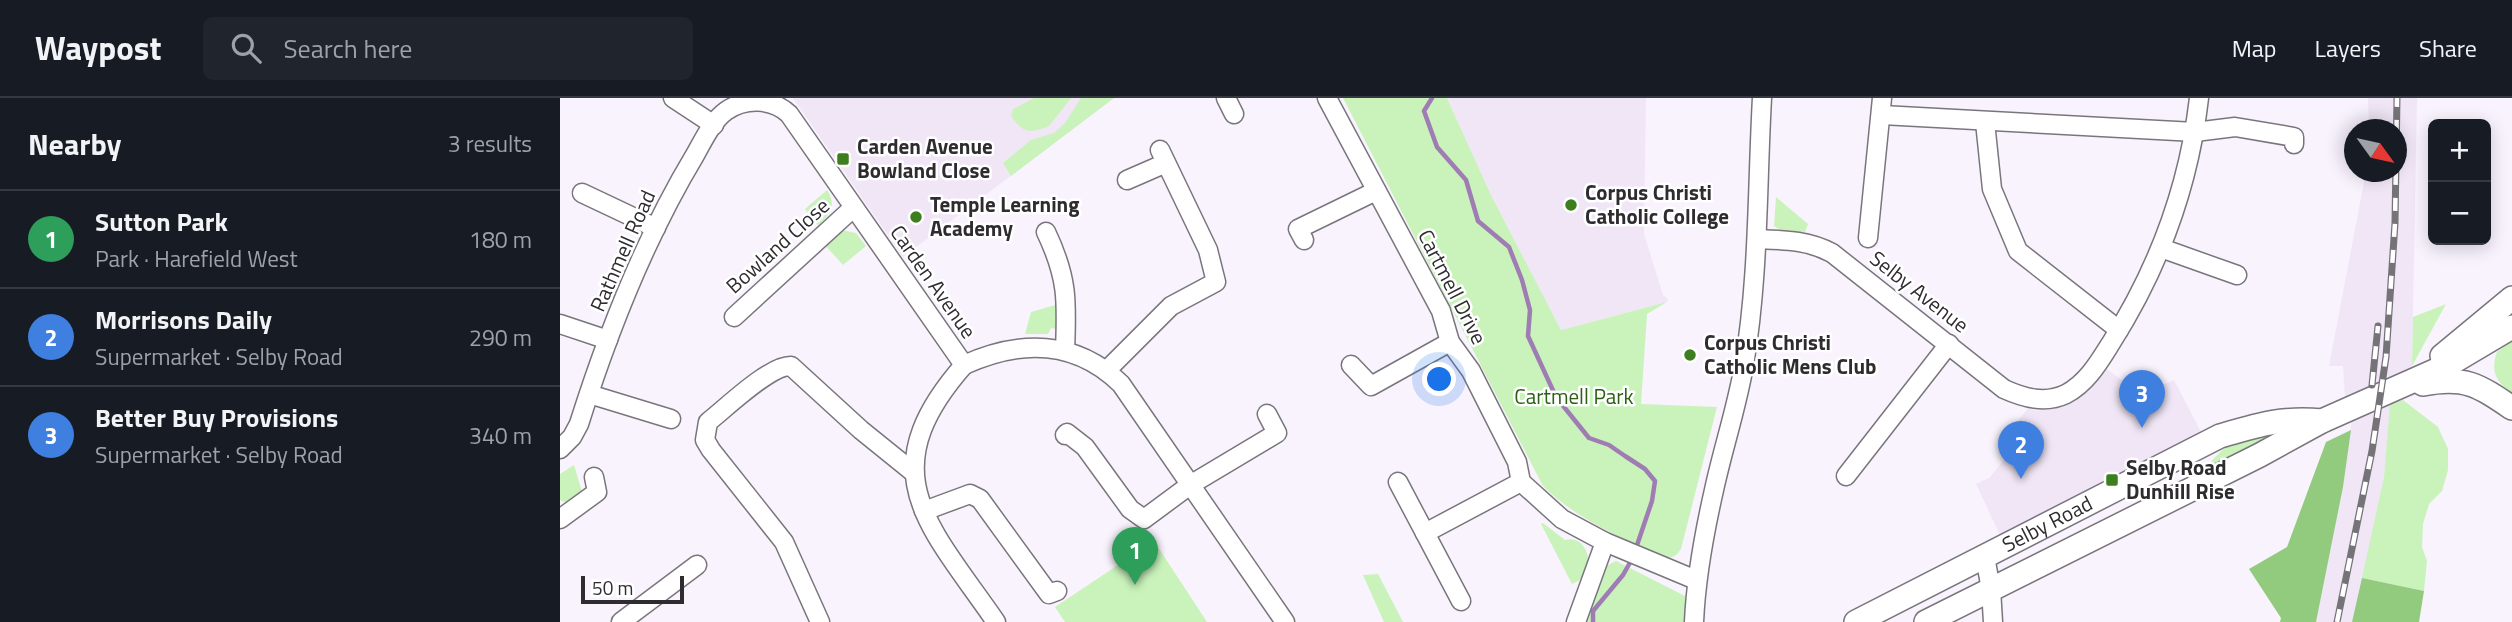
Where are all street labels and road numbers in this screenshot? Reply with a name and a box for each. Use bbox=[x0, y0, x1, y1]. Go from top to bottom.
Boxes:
street label: Rathmell Road bbox=[581, 185, 663, 317]
street label: Bowland Close bbox=[718, 190, 836, 301]
street label: Carden Avenue bbox=[883, 218, 985, 345]
street label: Cartmell Drive bbox=[1410, 224, 1496, 349]
street label: Selby Avenue bbox=[1863, 242, 1976, 340]
street label: Selby Road bbox=[1996, 487, 2098, 560]

